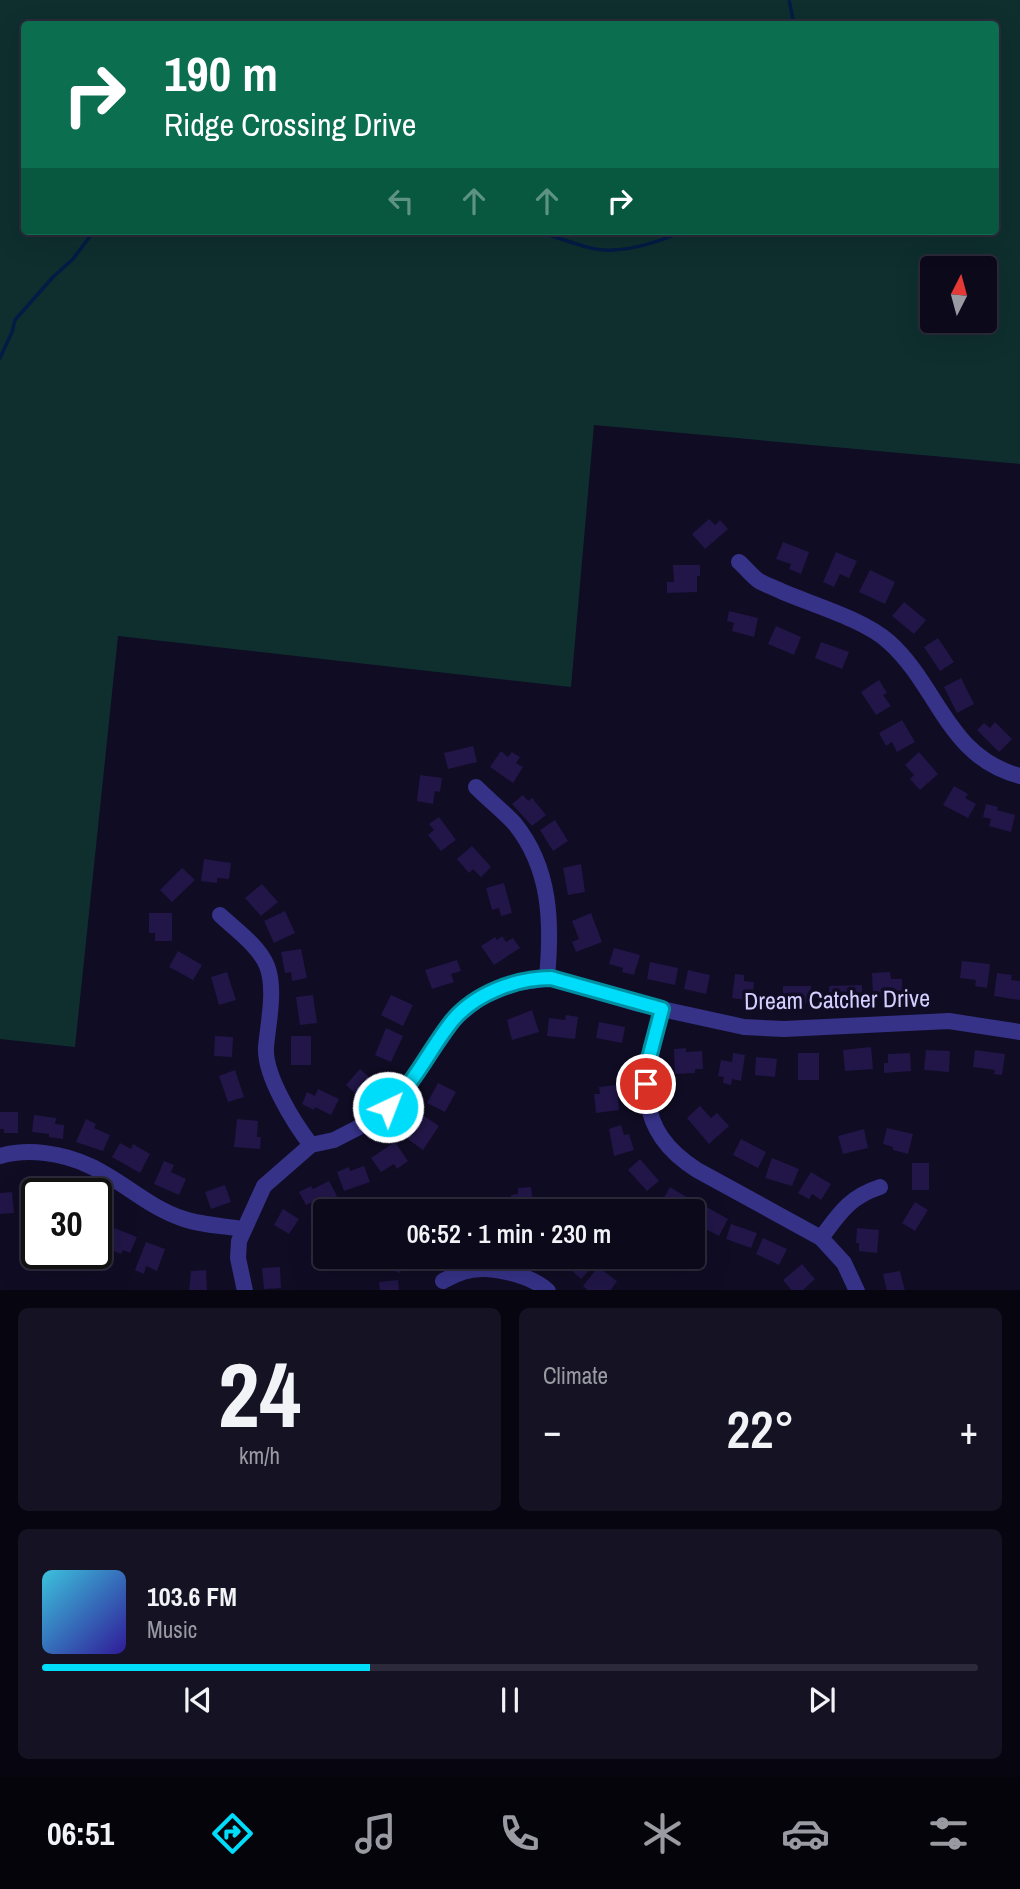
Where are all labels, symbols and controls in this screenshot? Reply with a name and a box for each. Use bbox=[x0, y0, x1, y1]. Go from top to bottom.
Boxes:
text: 190 m bbox=[164, 40, 278, 106]
icon: right bbox=[49, 49, 140, 140]
text: Ridge Crossing Drive bbox=[164, 103, 416, 146]
icon: left bbox=[382, 182, 420, 220]
icon: ahead bbox=[455, 182, 493, 220]
icon: ahead bbox=[528, 182, 566, 220]
icon: right bbox=[601, 182, 639, 220]
north arrow bbox=[920, 256, 998, 332]
map controls bbox=[920, 256, 997, 333]
street label: Dream Catcher Drive bbox=[744, 981, 930, 1017]
pin bbox=[616, 1054, 676, 1114]
icon: arrive bbox=[627, 1065, 665, 1103]
position arrow bbox=[351, 1070, 425, 1144]
speed limit sign: 30 bbox=[21, 1178, 112, 1269]
text: 06:52 · 1 min · 230 m bbox=[407, 1216, 611, 1251]
text: 24 bbox=[218, 1333, 301, 1455]
text: Climate bbox=[543, 1360, 608, 1391]
text: 22° bbox=[726, 1394, 795, 1464]
text: − bbox=[543, 1405, 561, 1456]
text: + bbox=[960, 1405, 978, 1456]
text: km/h bbox=[239, 1440, 280, 1471]
text: 103.6 FM bbox=[147, 1579, 237, 1614]
text: Music bbox=[147, 1614, 197, 1645]
icon: previous bbox=[179, 1681, 217, 1719]
icon: pause bbox=[491, 1681, 529, 1719]
icon: next bbox=[803, 1681, 841, 1719]
icon: directions bbox=[208, 1809, 257, 1858]
icon: music bbox=[351, 1809, 400, 1858]
icon: phone bbox=[495, 1809, 544, 1858]
icon: climate bbox=[638, 1809, 687, 1858]
icon: car bbox=[781, 1809, 830, 1858]
icon: filters bbox=[924, 1809, 973, 1858]
text: 06:51 bbox=[47, 1812, 114, 1855]

